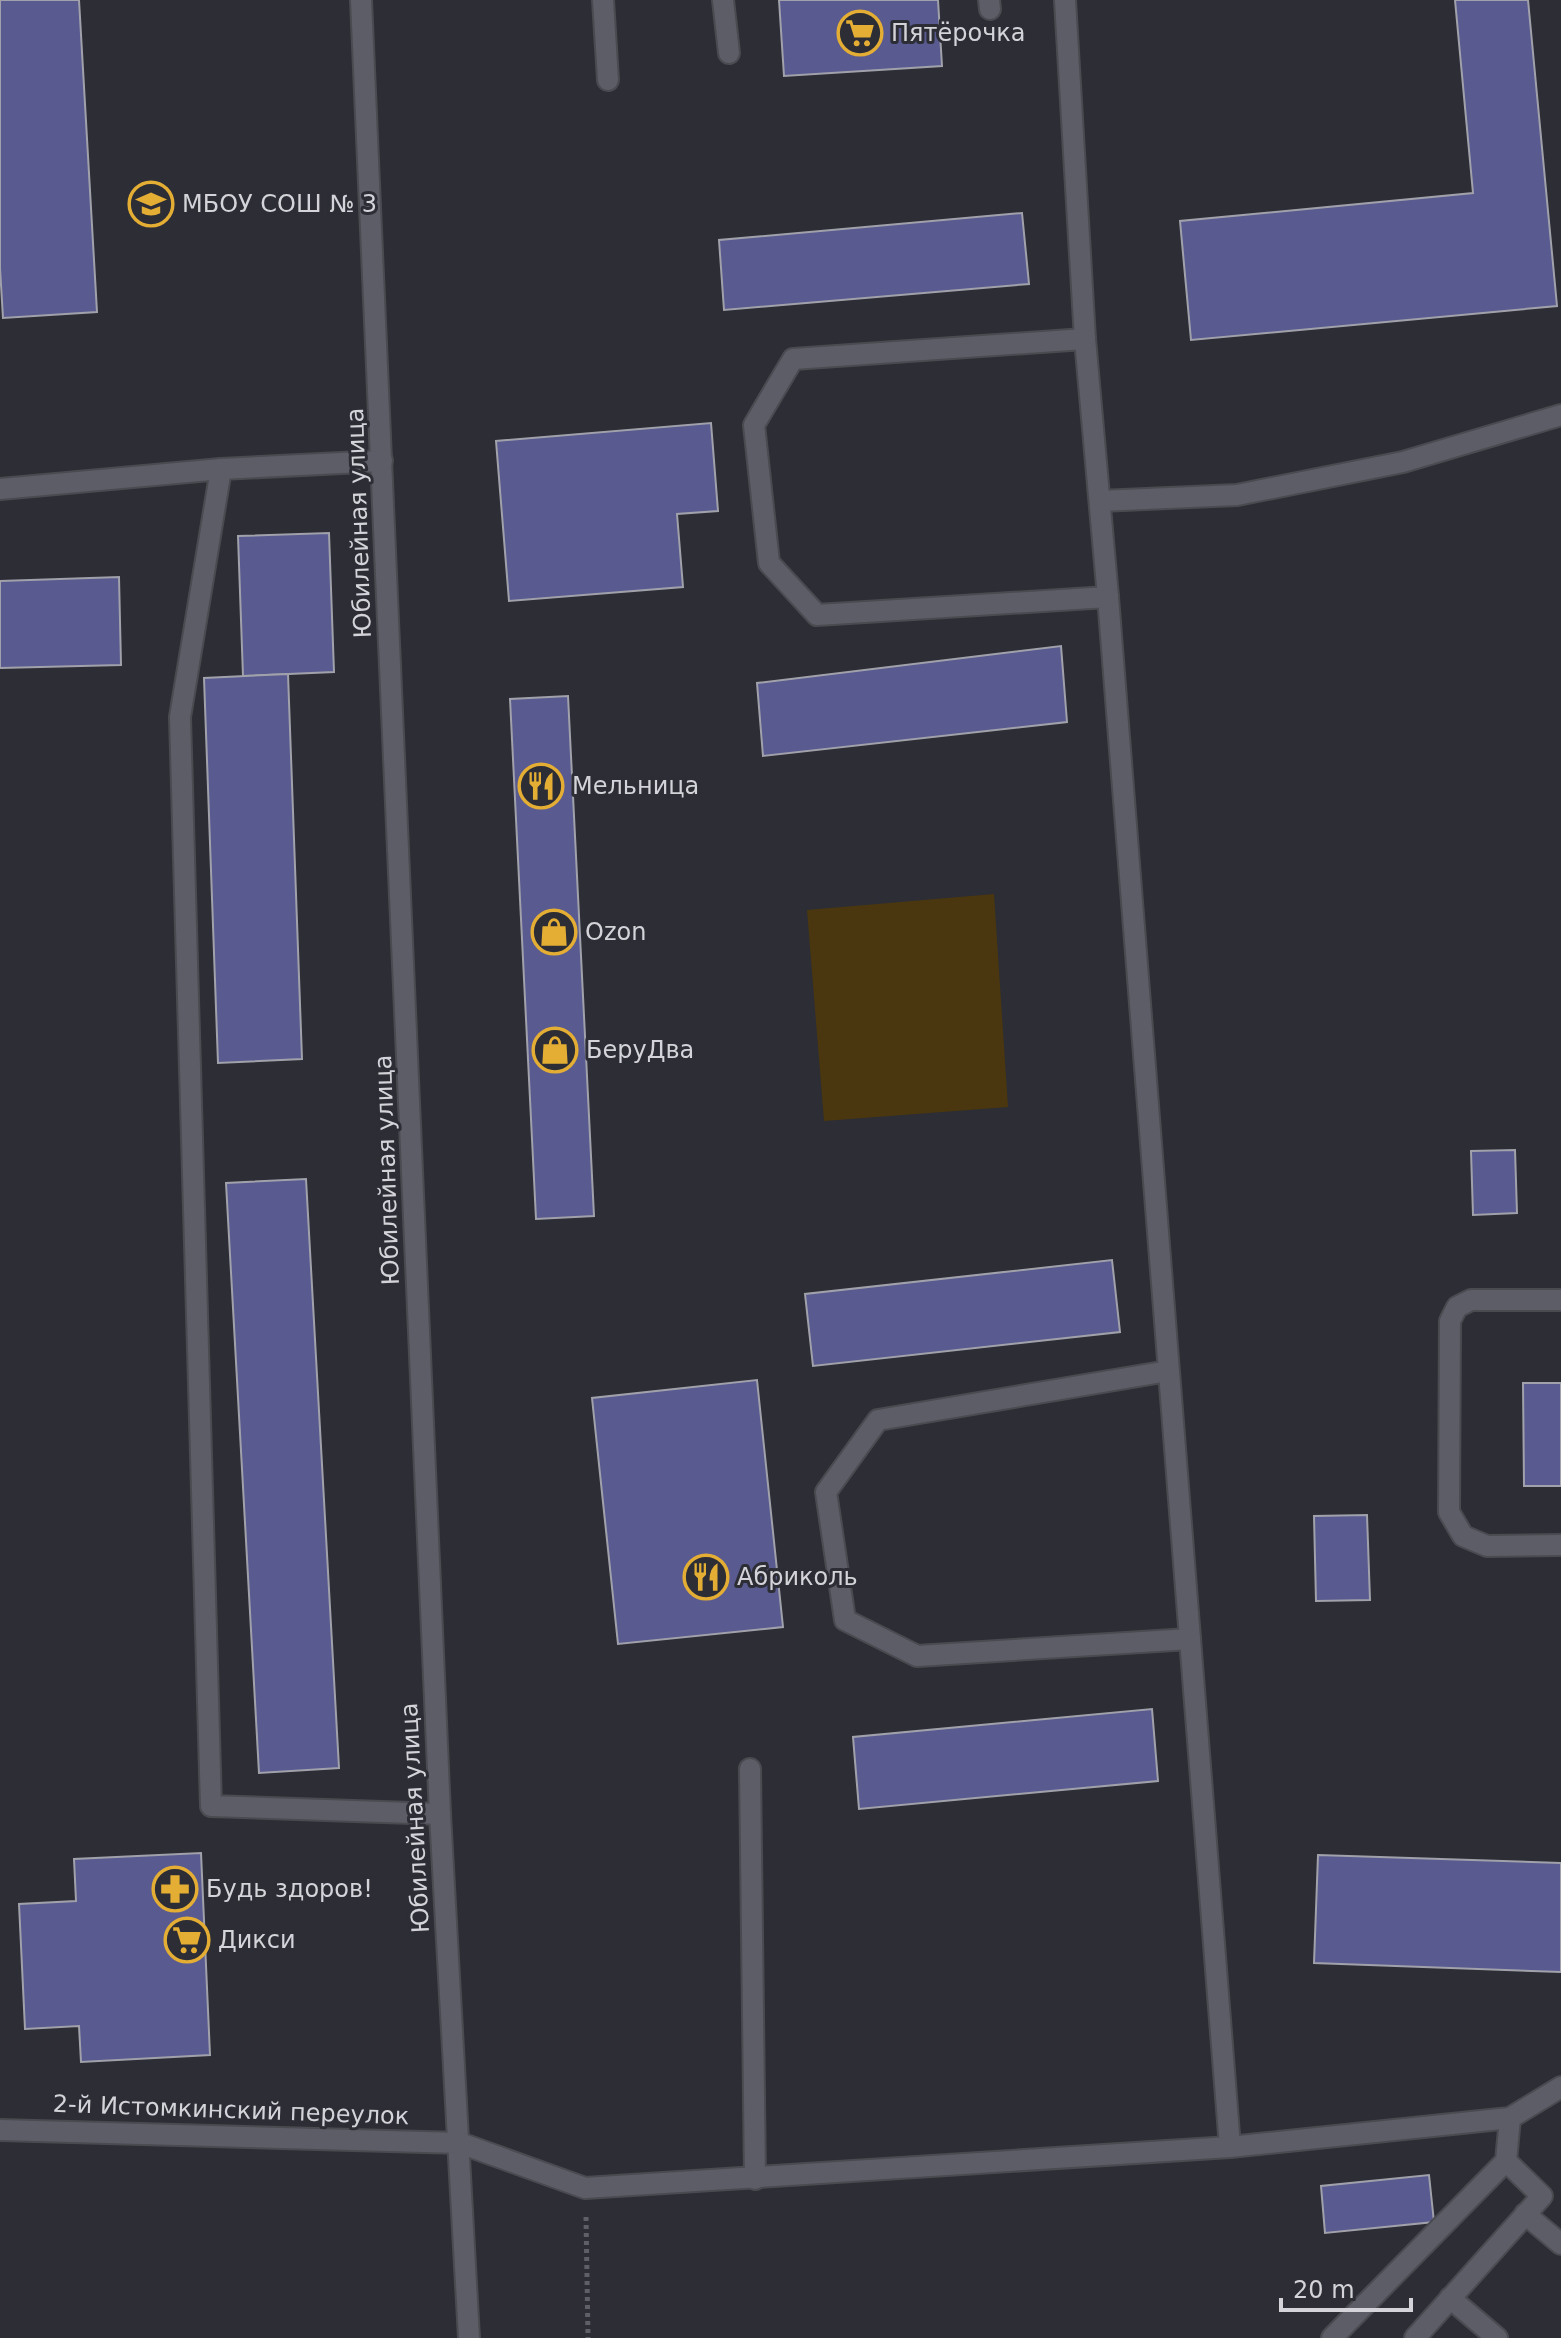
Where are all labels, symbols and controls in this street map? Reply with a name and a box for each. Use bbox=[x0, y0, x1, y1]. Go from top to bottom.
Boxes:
supermarket icon: Пятёрочка bbox=[836, 9, 884, 57]
place label: Пятёрочка bbox=[891, 19, 1026, 47]
school or university icon: МБОУ СОШ № 3 bbox=[127, 180, 175, 228]
place label: МБОУ СОШ № 3 bbox=[182, 190, 377, 218]
street label: Юбилейная улица bbox=[341, 407, 377, 639]
restaurant icon: Мельница bbox=[517, 762, 565, 810]
place label: Мельница bbox=[572, 772, 699, 800]
shop icon: Ozon bbox=[530, 908, 578, 956]
place label: Ozon bbox=[585, 918, 646, 946]
shop icon: БеруДва bbox=[531, 1026, 579, 1074]
place label: БеруДва bbox=[586, 1036, 694, 1064]
street label: Юбилейная улица bbox=[369, 1054, 405, 1286]
restaurant icon: Абриколь bbox=[682, 1553, 730, 1601]
place label: Абриколь bbox=[737, 1563, 858, 1591]
street label: Юбилейная улица bbox=[395, 1702, 435, 1934]
pharmacy icon: Будь здоров! bbox=[151, 1865, 199, 1913]
place label: Будь здоров! bbox=[206, 1875, 373, 1903]
supermarket icon: Дикси bbox=[163, 1916, 211, 1964]
place label: Дикси bbox=[218, 1926, 296, 1954]
street label: 2-й Истомкинский переулок bbox=[52, 2090, 410, 2130]
scale bar bbox=[1281, 2262, 1411, 2312]
text: 20 m bbox=[1293, 2276, 1355, 2304]

